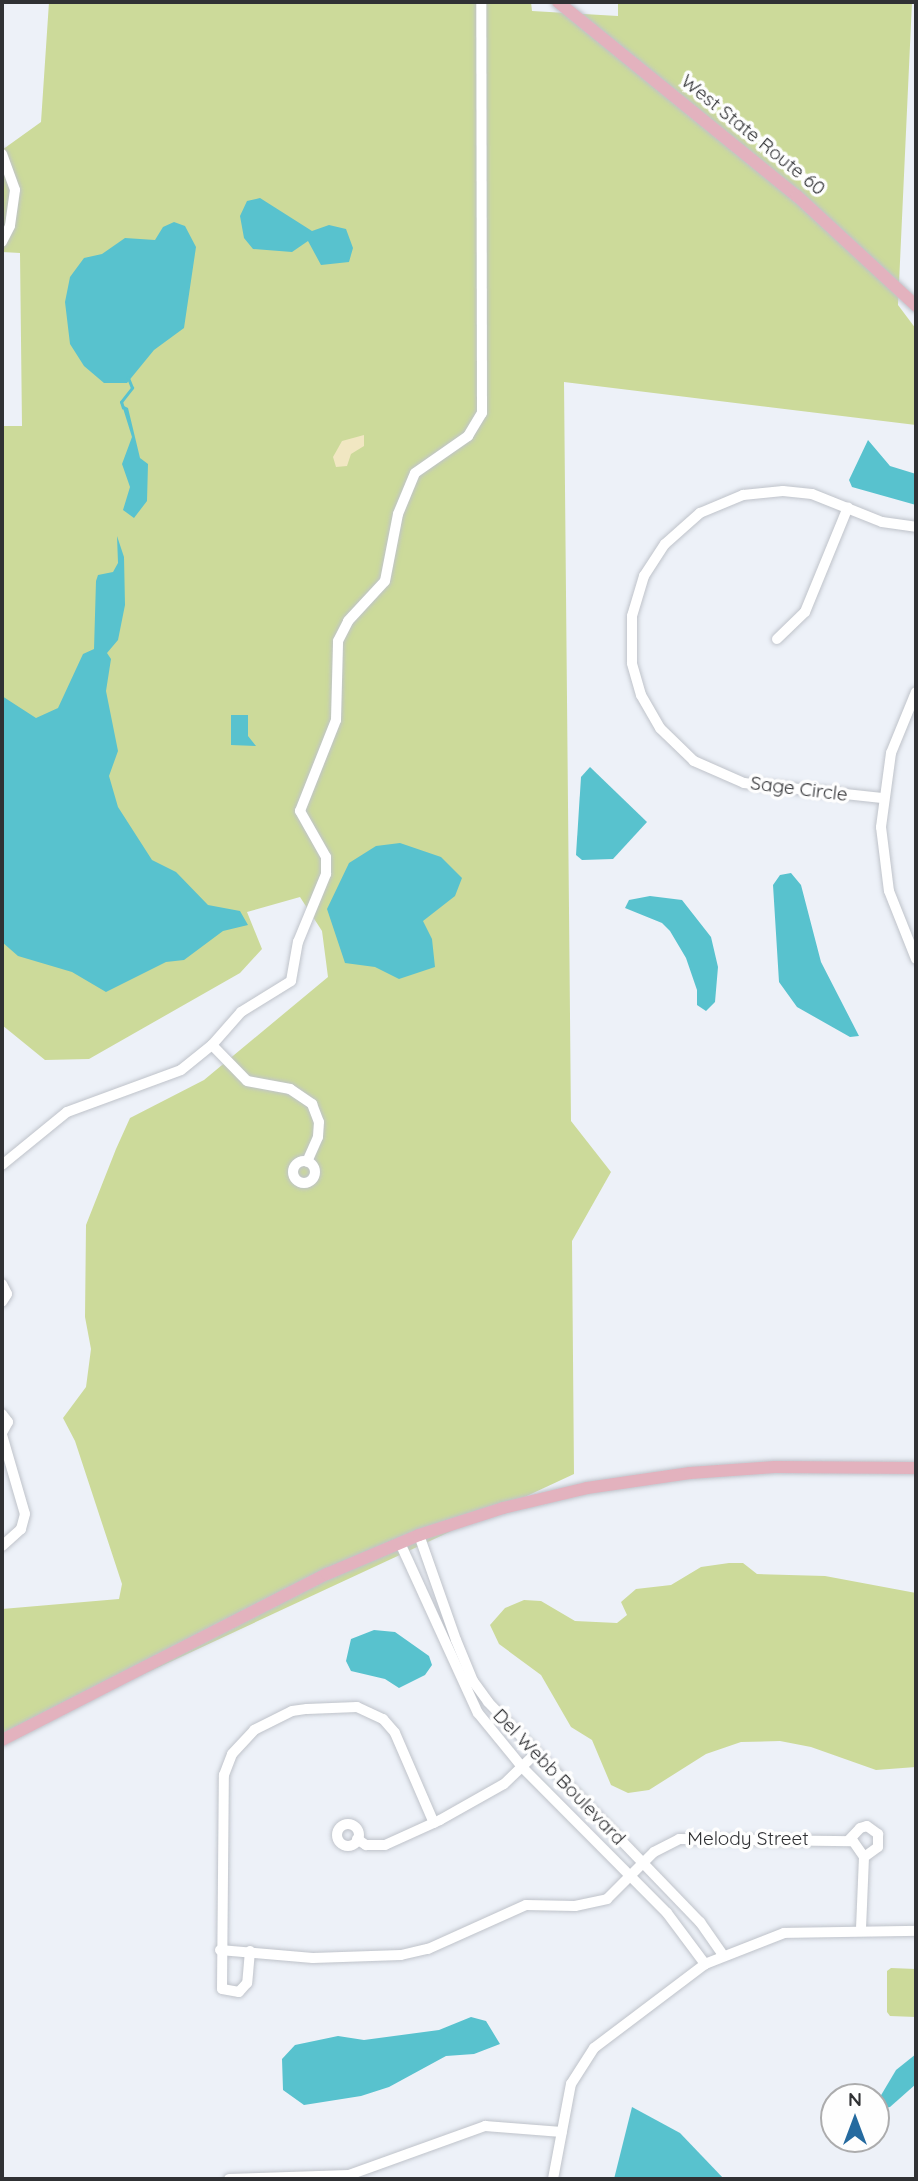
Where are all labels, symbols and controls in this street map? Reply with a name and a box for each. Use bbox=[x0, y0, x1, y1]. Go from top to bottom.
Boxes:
street label: West State Route 60 bbox=[676, 70, 830, 200]
street label: Sage Circle bbox=[749, 772, 849, 806]
street label: Del Webb Boulevard bbox=[488, 1704, 630, 1850]
street label: Melody Street bbox=[687, 1828, 809, 1850]
north arrow bbox=[820, 2083, 890, 2153]
text: N bbox=[848, 2087, 862, 2111]

